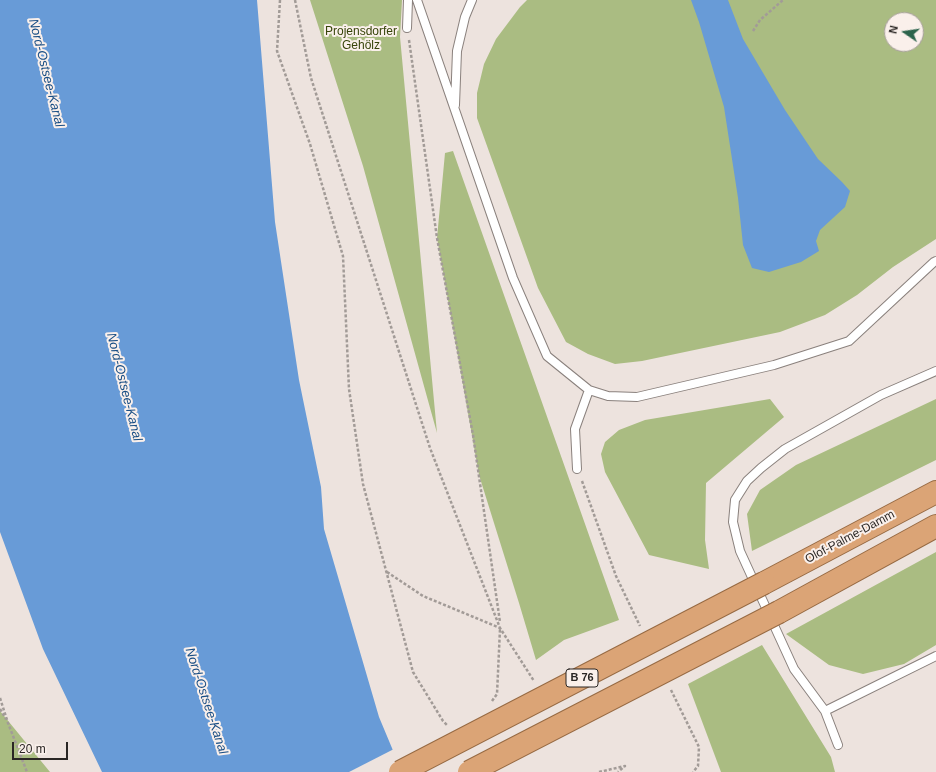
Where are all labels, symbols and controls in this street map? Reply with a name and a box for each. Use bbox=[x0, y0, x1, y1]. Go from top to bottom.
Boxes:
north arrow bbox=[884, 12, 924, 52]
water label: Nord-Ostsee-Kanal bbox=[25, 17, 67, 129]
text: N bbox=[887, 24, 900, 35]
park label: Projensdorfer Gehölz bbox=[325, 25, 397, 53]
water label: Nord-Ostsee-Kanal bbox=[103, 331, 145, 443]
street label: Olof-Palme-Damm bbox=[803, 507, 897, 567]
water label: Nord-Ostsee-Kanal bbox=[181, 646, 231, 756]
road number: B 76 bbox=[566, 669, 598, 687]
scale bar bbox=[14, 734, 70, 760]
text: 20 m bbox=[19, 742, 46, 756]

